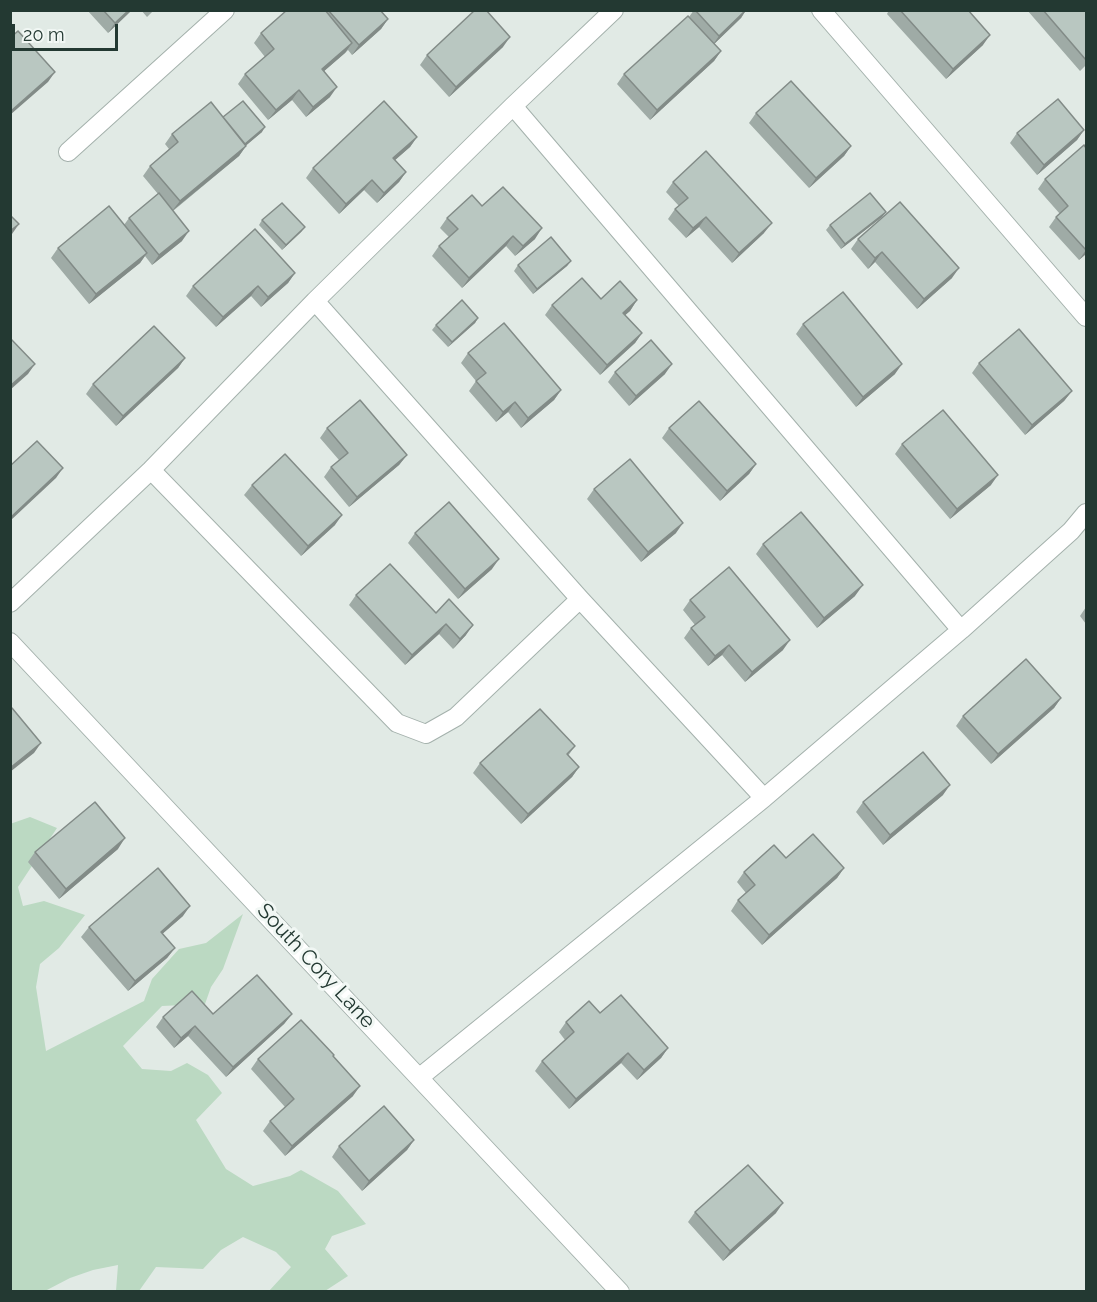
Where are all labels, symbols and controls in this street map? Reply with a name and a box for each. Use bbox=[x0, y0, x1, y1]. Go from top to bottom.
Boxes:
scale bar bbox=[15, 12, 122, 50]
text: 20 m bbox=[23, 24, 65, 45]
street label: South Cory Lane bbox=[252, 898, 380, 1034]

